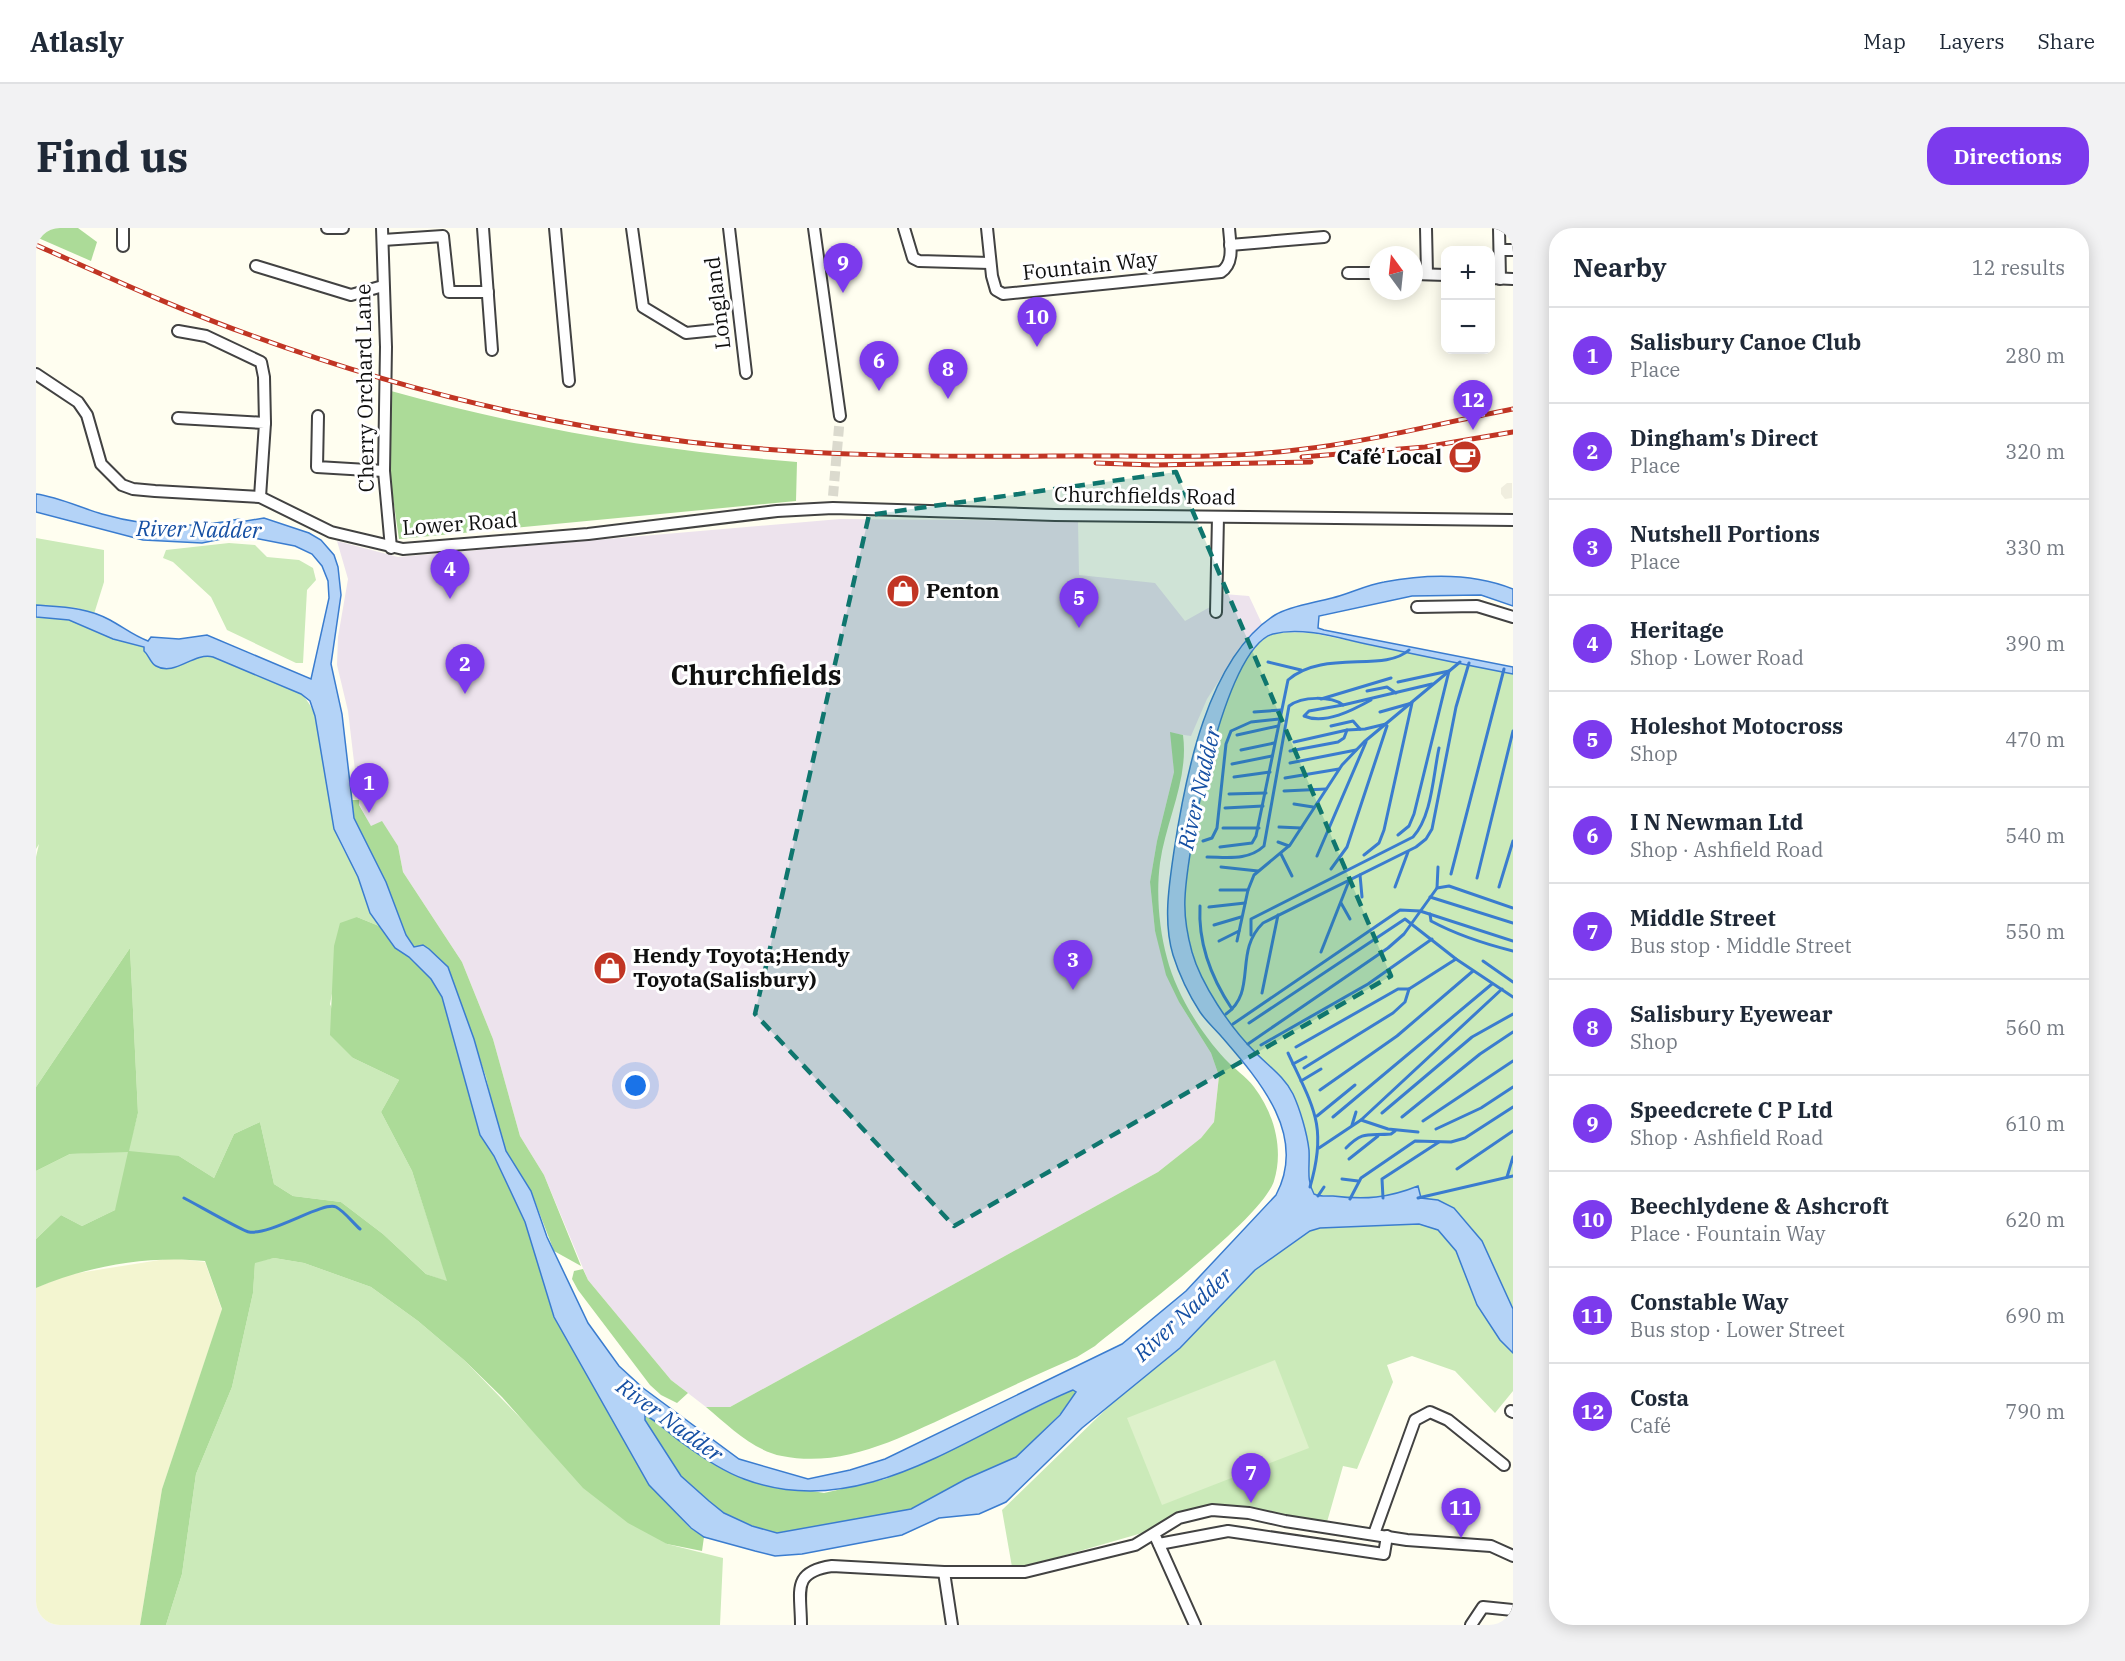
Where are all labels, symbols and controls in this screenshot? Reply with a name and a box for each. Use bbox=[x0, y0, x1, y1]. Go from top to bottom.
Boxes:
text: Atlasly bbox=[30, 23, 124, 60]
text: Map bbox=[1863, 27, 1906, 55]
text: Layers bbox=[1939, 27, 2005, 55]
text: Share bbox=[2038, 27, 2095, 55]
button: Directions bbox=[1927, 127, 2089, 185]
text: Find us bbox=[36, 129, 188, 184]
pin: 9 bbox=[824, 244, 862, 293]
street label: Fountain Way bbox=[1021, 244, 1160, 286]
north arrow bbox=[1369, 246, 1423, 300]
map controls bbox=[1441, 246, 1495, 354]
button: + bbox=[1441, 246, 1495, 300]
text: Nearby bbox=[1573, 250, 1667, 284]
text: 12 results bbox=[1972, 254, 2065, 281]
street label: Longland bbox=[697, 255, 737, 351]
street label: Cherry Orchard Lane bbox=[348, 283, 380, 493]
pin: 10 bbox=[1018, 298, 1056, 347]
button: − bbox=[1441, 300, 1495, 354]
text: Salisbury Canoe Club bbox=[1630, 327, 1861, 356]
pin: 6 bbox=[860, 342, 898, 391]
text: 1 bbox=[1587, 342, 1599, 369]
text: 280 m bbox=[2005, 342, 2065, 369]
pin: 8 bbox=[928, 350, 968, 399]
text: Place bbox=[1630, 356, 1680, 383]
pin: 12 bbox=[1454, 380, 1492, 430]
text: Dingham's Direct bbox=[1630, 423, 1818, 452]
text: 2 bbox=[1587, 438, 1599, 465]
text: 320 m bbox=[2005, 438, 2065, 465]
cafe icon: Café Local bbox=[1447, 439, 1483, 475]
place label: Café Local bbox=[1337, 442, 1442, 470]
text: Place bbox=[1630, 452, 1680, 479]
street label: Churchfields Road bbox=[1054, 479, 1236, 511]
street label: Lower Road bbox=[401, 505, 519, 541]
water label: River Nadder bbox=[135, 513, 263, 544]
text: Nutshell Portions bbox=[1630, 519, 1820, 548]
text: 3 bbox=[1587, 534, 1599, 561]
text: 330 m bbox=[2005, 534, 2065, 561]
text: Place bbox=[1630, 548, 1680, 575]
pin: 4 bbox=[430, 550, 470, 599]
shop icon: Penton bbox=[885, 573, 921, 609]
place label: Penton bbox=[926, 576, 1000, 604]
pin: 5 bbox=[1060, 578, 1098, 628]
text: Heritage bbox=[1630, 615, 1724, 644]
text: 4 bbox=[1587, 630, 1599, 657]
text: 390 m bbox=[2005, 630, 2065, 657]
pin: 2 bbox=[446, 644, 484, 694]
text: Shop · Lower Road bbox=[1630, 644, 1804, 671]
district label: Churchfields bbox=[670, 657, 842, 692]
text: Holeshot Motocross bbox=[1630, 711, 1843, 740]
water label: River Nadder bbox=[1170, 722, 1227, 853]
text: 5 bbox=[1587, 726, 1599, 753]
text: 470 m bbox=[2005, 726, 2065, 753]
text: Shop bbox=[1630, 740, 1678, 767]
pin: 1 bbox=[350, 764, 388, 813]
text: I N Newman Ltd bbox=[1630, 807, 1803, 836]
text: 6 bbox=[1587, 822, 1599, 849]
text: 540 m bbox=[2005, 822, 2065, 849]
text: Shop · Ashfield Road bbox=[1630, 836, 1823, 863]
text: Middle Street bbox=[1630, 903, 1776, 932]
text: 7 bbox=[1587, 918, 1599, 945]
text: 550 m bbox=[2005, 918, 2065, 945]
text: Bus stop · Middle Street bbox=[1630, 932, 1852, 959]
pin: 3 bbox=[1054, 940, 1092, 990]
place label: Hendy Toyota;Hendy Toyota(Salisbury) bbox=[633, 941, 850, 993]
shop icon: Hendy Toyota;Hendy Toyota(Salisbury) bbox=[592, 950, 628, 986]
text: Salisbury Eyewear bbox=[1630, 999, 1833, 1028]
text: 8 bbox=[1587, 1014, 1599, 1041]
text: 560 m bbox=[2005, 1014, 2065, 1041]
text: Shop bbox=[1630, 1028, 1678, 1055]
your location bbox=[621, 1071, 650, 1100]
text: Speedcrete C P Ltd bbox=[1630, 1095, 1833, 1124]
text: 9 bbox=[1587, 1110, 1599, 1137]
text: 610 m bbox=[2005, 1110, 2065, 1137]
text: Shop · Ashfield Road bbox=[1630, 1124, 1823, 1151]
text: Beechlydene & Ashcroft bbox=[1630, 1191, 1889, 1220]
text: 10 bbox=[1581, 1206, 1605, 1233]
text: 620 m bbox=[2005, 1206, 2065, 1233]
text: Place · Fountain Way bbox=[1630, 1220, 1825, 1247]
water label: River Nadder bbox=[1126, 1259, 1239, 1368]
text: Constable Way bbox=[1630, 1287, 1789, 1316]
text: 11 bbox=[1581, 1302, 1605, 1329]
text: 690 m bbox=[2005, 1302, 2065, 1329]
text: Bus stop · Lower Street bbox=[1630, 1316, 1845, 1343]
water label: River Nadder bbox=[610, 1371, 731, 1469]
text: Costa bbox=[1630, 1383, 1689, 1412]
text: 12 bbox=[1581, 1398, 1605, 1425]
text: 790 m bbox=[2005, 1398, 2065, 1425]
text: Café bbox=[1630, 1412, 1671, 1439]
pin: 7 bbox=[1232, 1454, 1270, 1503]
pin: 11 bbox=[1442, 1488, 1480, 1538]

